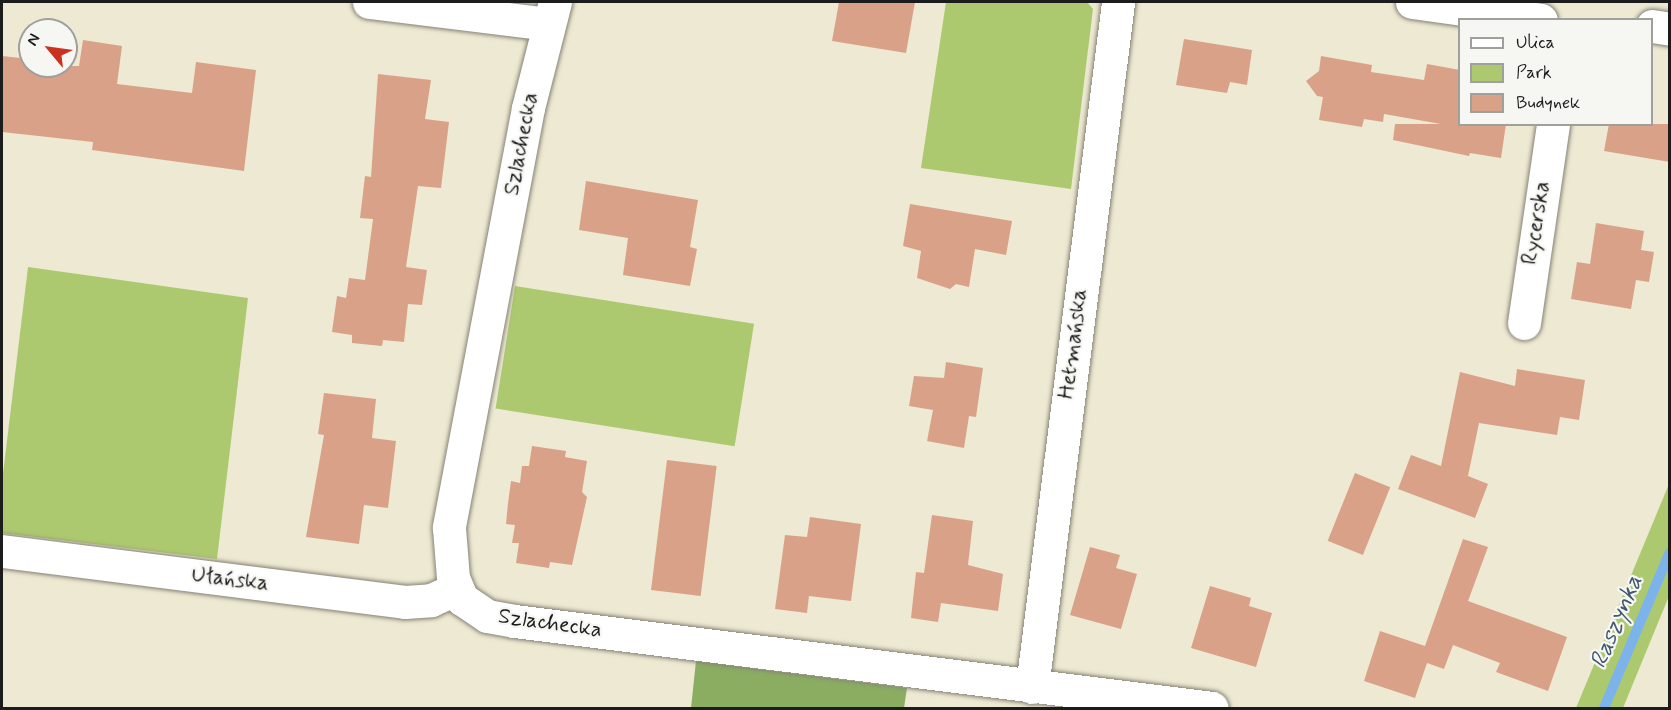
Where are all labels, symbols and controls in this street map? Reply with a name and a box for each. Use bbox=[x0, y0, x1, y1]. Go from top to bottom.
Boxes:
north arrow bbox=[18, 18, 78, 78]
legend bbox=[1458, 18, 1653, 126]
text: N bbox=[22, 30, 45, 50]
text: Ulica bbox=[1516, 31, 1555, 55]
text: Park bbox=[1516, 61, 1552, 85]
street label: Szlachecka bbox=[499, 90, 545, 198]
text: Budynek bbox=[1516, 91, 1580, 115]
street label: Rycerska bbox=[1517, 179, 1557, 267]
street label: Hetmańska bbox=[1054, 287, 1094, 401]
street label: Ułańska bbox=[190, 562, 270, 598]
water label: Raszynka bbox=[1585, 571, 1649, 673]
street label: Szlachecka bbox=[497, 604, 603, 644]

